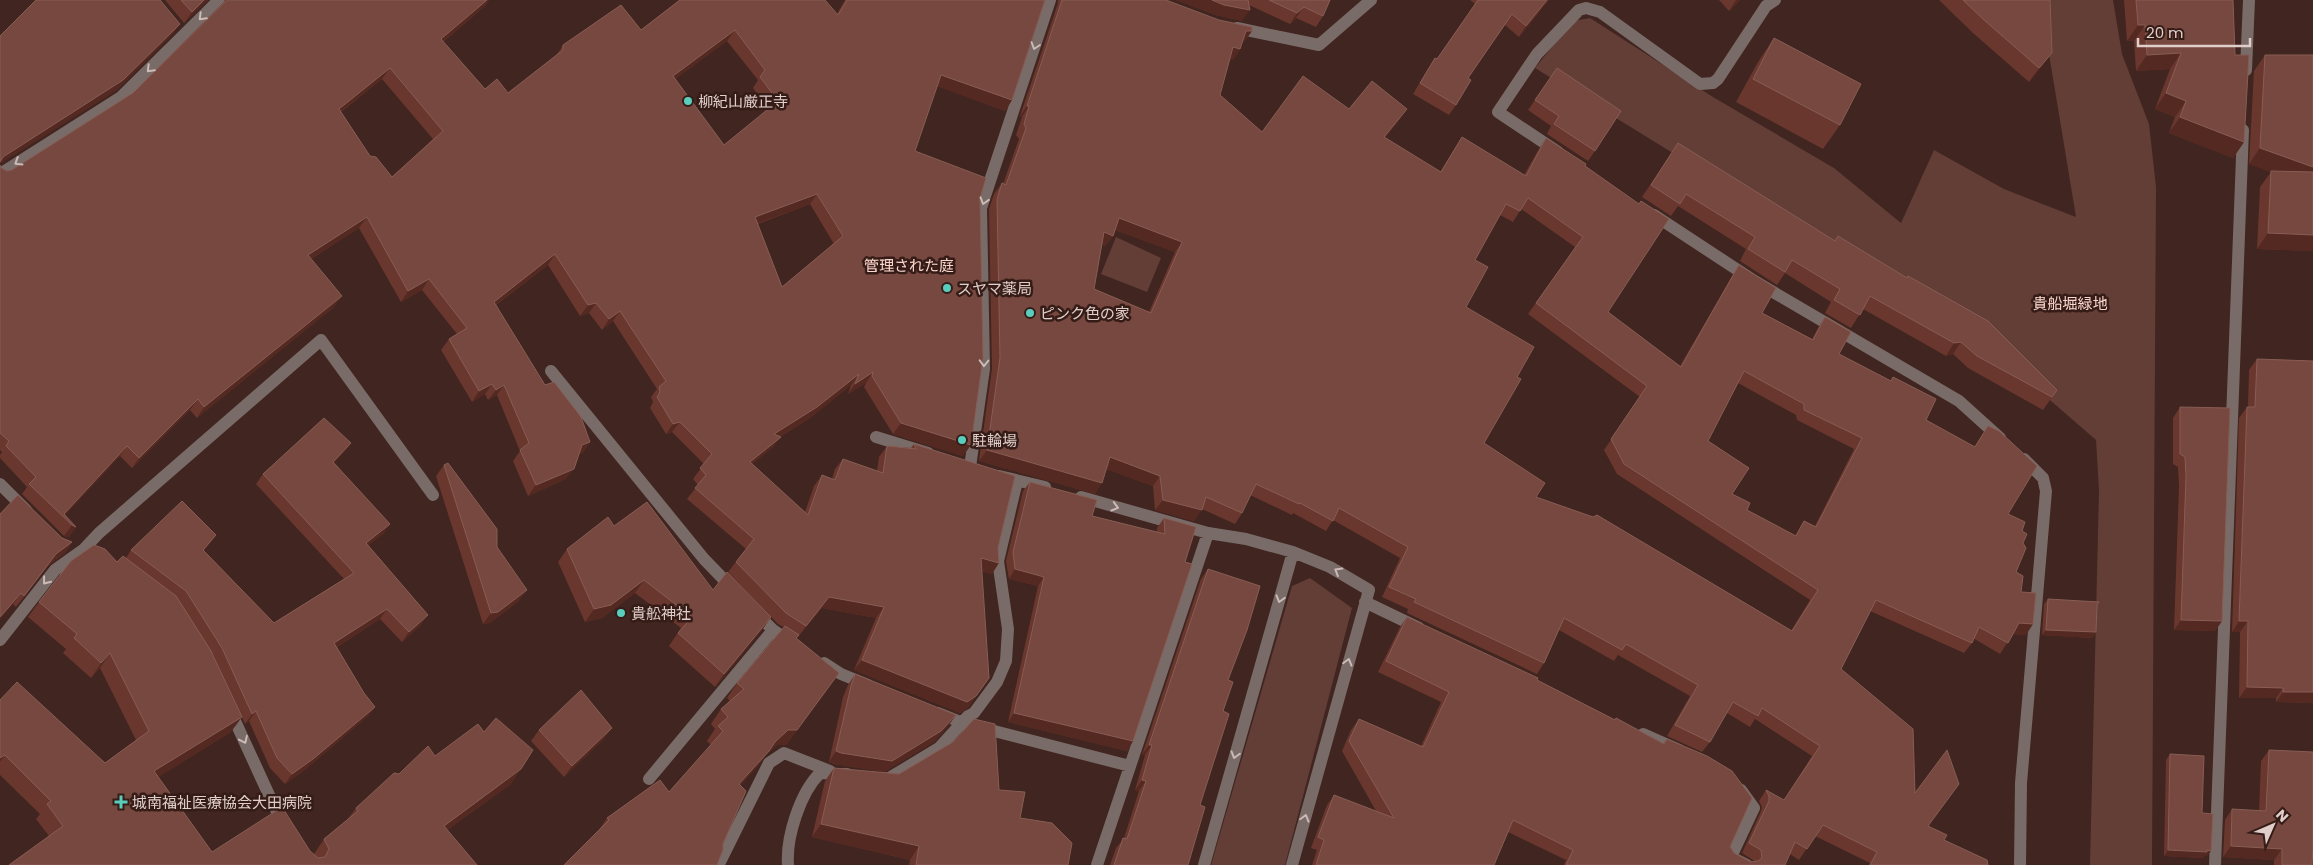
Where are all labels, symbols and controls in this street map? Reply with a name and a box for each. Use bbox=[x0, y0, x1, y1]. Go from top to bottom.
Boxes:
one-way arrow bbox=[198, 11, 207, 20]
scale bar bbox=[2138, 15, 2250, 47]
text: 20 m bbox=[2146, 22, 2184, 43]
one-way arrow bbox=[1030, 42, 1040, 50]
one-way arrow bbox=[146, 63, 155, 72]
place label: 柳紀山厳正寺 bbox=[698, 91, 788, 112]
marker: 柳紀山厳正寺 bbox=[682, 95, 694, 107]
one-way arrow bbox=[14, 156, 23, 166]
one-way arrow bbox=[979, 196, 989, 204]
park label: 管理された庭 bbox=[864, 255, 954, 276]
place label: スヤマ薬局 bbox=[957, 278, 1032, 299]
marker: スヤマ薬局 bbox=[941, 282, 953, 294]
park label: 貴船堀緑地 bbox=[2032, 293, 2108, 314]
place label: ピンク色の家 bbox=[1040, 303, 1130, 324]
marker: ピンク色の家 bbox=[1024, 307, 1036, 319]
one-way arrow bbox=[979, 359, 989, 367]
place label: 駐輪場 bbox=[972, 430, 1017, 451]
marker: 駐輪場 bbox=[956, 434, 968, 446]
one-way arrow bbox=[1110, 501, 1118, 511]
one-way arrow bbox=[1334, 568, 1343, 578]
one-way arrow bbox=[44, 575, 52, 584]
one-way arrow bbox=[1275, 594, 1285, 602]
place label: 貴舩神社 bbox=[631, 603, 691, 624]
marker: 貴舩神社 bbox=[615, 607, 627, 619]
one-way arrow bbox=[1343, 658, 1353, 666]
one-way arrow bbox=[237, 735, 248, 744]
one-way arrow bbox=[1231, 750, 1241, 758]
place label: 城南福祉医療協会大田病院 bbox=[132, 792, 312, 813]
marker: 城南福祉医療協会大田病院 bbox=[114, 795, 128, 809]
north arrow bbox=[2248, 800, 2298, 850]
text: N bbox=[2271, 805, 2293, 827]
one-way arrow bbox=[1299, 814, 1309, 823]

